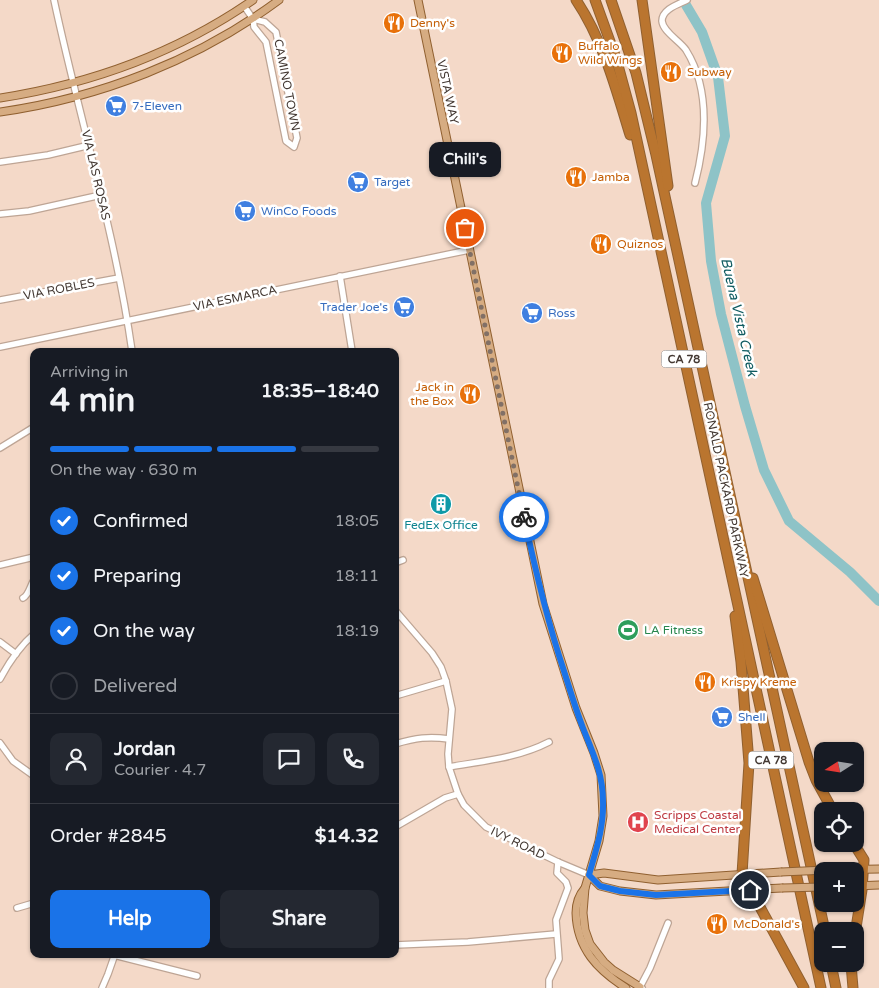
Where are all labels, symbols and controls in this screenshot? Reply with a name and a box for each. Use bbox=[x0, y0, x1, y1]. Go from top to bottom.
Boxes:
restaurant icon: Denny's bbox=[382, 11, 406, 35]
place label: Denny's bbox=[410, 16, 455, 30]
street label: CAMINO TOWN bbox=[271, 38, 303, 132]
place label: Buffalo Wild Wings bbox=[578, 39, 643, 67]
restaurant icon: Buffalo Wild Wings bbox=[550, 41, 574, 65]
street label: VISTA WAY bbox=[434, 59, 462, 126]
restaurant icon: Subway bbox=[659, 60, 683, 84]
place label: Subway bbox=[687, 65, 732, 79]
supermarket icon: 7-Eleven bbox=[104, 94, 128, 118]
place label: 7-Eleven bbox=[132, 99, 182, 113]
street label: VIA LAS ROSAS bbox=[79, 129, 113, 221]
callout: Chili's bbox=[429, 143, 501, 178]
text: Chili's bbox=[443, 149, 487, 169]
restaurant icon: Jamba bbox=[564, 165, 588, 189]
supermarket icon: Target bbox=[346, 170, 370, 194]
place label: Jamba bbox=[592, 170, 630, 184]
place label: Target bbox=[374, 175, 411, 189]
supermarket icon: WinCo Foods bbox=[233, 199, 257, 223]
place label: WinCo Foods bbox=[261, 204, 337, 218]
pin bbox=[444, 207, 486, 249]
icon: bag bbox=[451, 214, 479, 242]
restaurant icon: Quiznos bbox=[589, 232, 613, 256]
place label: Quiznos bbox=[617, 237, 664, 251]
water label: Buena Vista Creek bbox=[717, 256, 761, 379]
street label: VIA ROBLES bbox=[22, 275, 96, 303]
street label: VIA ESMARCA bbox=[192, 282, 278, 314]
supermarket icon: Trader Joe's bbox=[392, 295, 416, 319]
place label: Trader Joe's bbox=[320, 300, 388, 314]
supermarket icon: Ross bbox=[520, 301, 544, 325]
place label: Ross bbox=[548, 306, 576, 320]
road number: CA 78 bbox=[662, 350, 706, 368]
text: Arriving in bbox=[50, 362, 128, 382]
text: 18:35–18:40 bbox=[261, 380, 379, 402]
place label: Jack in the Box bbox=[410, 380, 454, 408]
text: 4 min bbox=[50, 382, 135, 420]
restaurant icon: Jack in the Box bbox=[458, 382, 482, 406]
street label: RONALD PACKARD PARKWAY bbox=[701, 401, 752, 579]
text: On the way · 630 m bbox=[50, 460, 197, 480]
building icon: FedEx Office bbox=[429, 492, 453, 516]
courier bbox=[499, 492, 549, 542]
icon: bike bbox=[510, 503, 538, 531]
icon: check bbox=[50, 507, 78, 535]
text: Confirmed bbox=[93, 510, 188, 532]
text: 18:05 bbox=[335, 511, 379, 531]
place label: FedEx Office bbox=[404, 518, 478, 532]
icon: check bbox=[50, 562, 78, 590]
text: Preparing bbox=[93, 565, 182, 587]
text: 18:11 bbox=[335, 566, 379, 586]
icon: check bbox=[50, 617, 78, 645]
sports icon: LA Fitness bbox=[616, 618, 640, 642]
text: On the way bbox=[93, 620, 195, 642]
text: 18:19 bbox=[335, 621, 379, 641]
place label: LA Fitness bbox=[644, 623, 703, 637]
restaurant icon: Krispy Kreme bbox=[693, 670, 717, 694]
text: Delivered bbox=[93, 675, 178, 697]
place label: Krispy Kreme bbox=[721, 675, 797, 689]
supermarket icon: Shell bbox=[710, 705, 734, 729]
place label: Shell bbox=[738, 710, 765, 724]
button: person bbox=[50, 733, 102, 785]
button: chat bbox=[263, 733, 315, 785]
button: phone bbox=[327, 733, 379, 785]
text: Jordan bbox=[114, 738, 176, 760]
north arrow bbox=[814, 742, 864, 792]
map controls bbox=[814, 742, 864, 972]
road number: CA 78 bbox=[748, 752, 794, 768]
text: Courier · 4.7 bbox=[114, 760, 206, 780]
button: locate bbox=[814, 802, 864, 852]
place label: Scripps Coastal Medical Center bbox=[654, 808, 742, 836]
hospital icon: Scripps Coastal Medical Center bbox=[626, 810, 650, 834]
street label: IVY ROAD bbox=[489, 824, 547, 862]
text: Order #2845 bbox=[50, 825, 167, 847]
text: $14.32 bbox=[315, 825, 379, 847]
button: + bbox=[814, 862, 864, 912]
pin bbox=[729, 869, 771, 911]
icon: home bbox=[736, 876, 764, 904]
button: Help bbox=[50, 890, 210, 948]
button: Share bbox=[220, 890, 379, 948]
restaurant icon: McDonald's bbox=[705, 912, 729, 936]
place label: McDonald's bbox=[733, 917, 800, 931]
button: − bbox=[814, 922, 864, 972]

